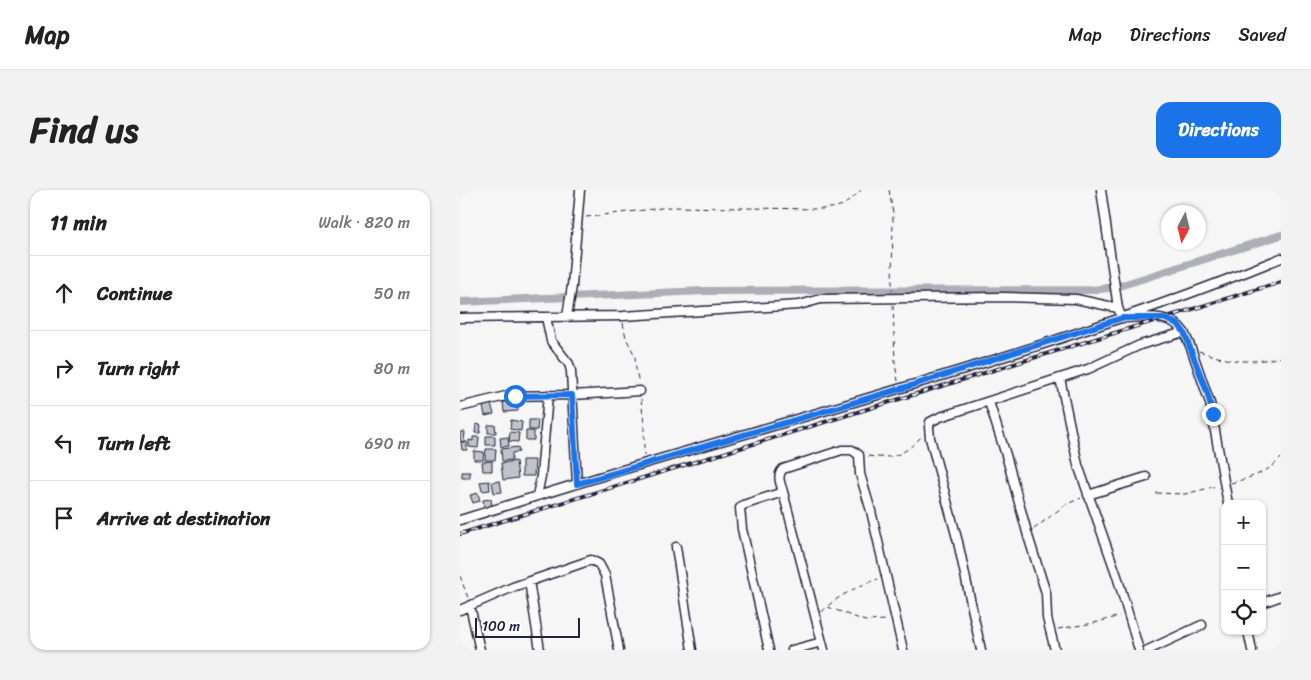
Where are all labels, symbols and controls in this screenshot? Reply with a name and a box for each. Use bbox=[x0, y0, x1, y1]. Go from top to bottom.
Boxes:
text: Map bbox=[25, 14, 69, 56]
text: Map bbox=[1069, 19, 1102, 51]
text: Directions bbox=[1130, 19, 1211, 51]
text: Saved bbox=[1239, 19, 1286, 51]
text: Find us bbox=[30, 99, 138, 161]
button: Directions bbox=[1156, 102, 1281, 158]
text: 11 min bbox=[50, 204, 107, 242]
north arrow bbox=[1161, 205, 1206, 250]
text: Walk · 820 m bbox=[319, 208, 410, 237]
text: Continue bbox=[97, 277, 173, 310]
icon: ahead bbox=[50, 279, 78, 307]
text: 50 m bbox=[374, 279, 410, 308]
text: Turn right bbox=[97, 352, 179, 385]
icon: right bbox=[50, 354, 78, 382]
text: 80 m bbox=[374, 354, 410, 383]
route start bbox=[504, 385, 527, 408]
route end bbox=[1202, 403, 1225, 426]
text: Turn left bbox=[97, 427, 170, 460]
icon: left bbox=[50, 429, 78, 457]
text: 690 m bbox=[365, 429, 410, 458]
map controls bbox=[1221, 500, 1266, 635]
button: + bbox=[1221, 500, 1266, 545]
text: Arrive at destination bbox=[97, 502, 270, 535]
icon: arrive bbox=[50, 504, 78, 532]
button: − bbox=[1221, 545, 1266, 590]
button: locate bbox=[1221, 590, 1266, 635]
text: 100 m bbox=[482, 614, 520, 639]
scale bar bbox=[475, 615, 580, 638]

